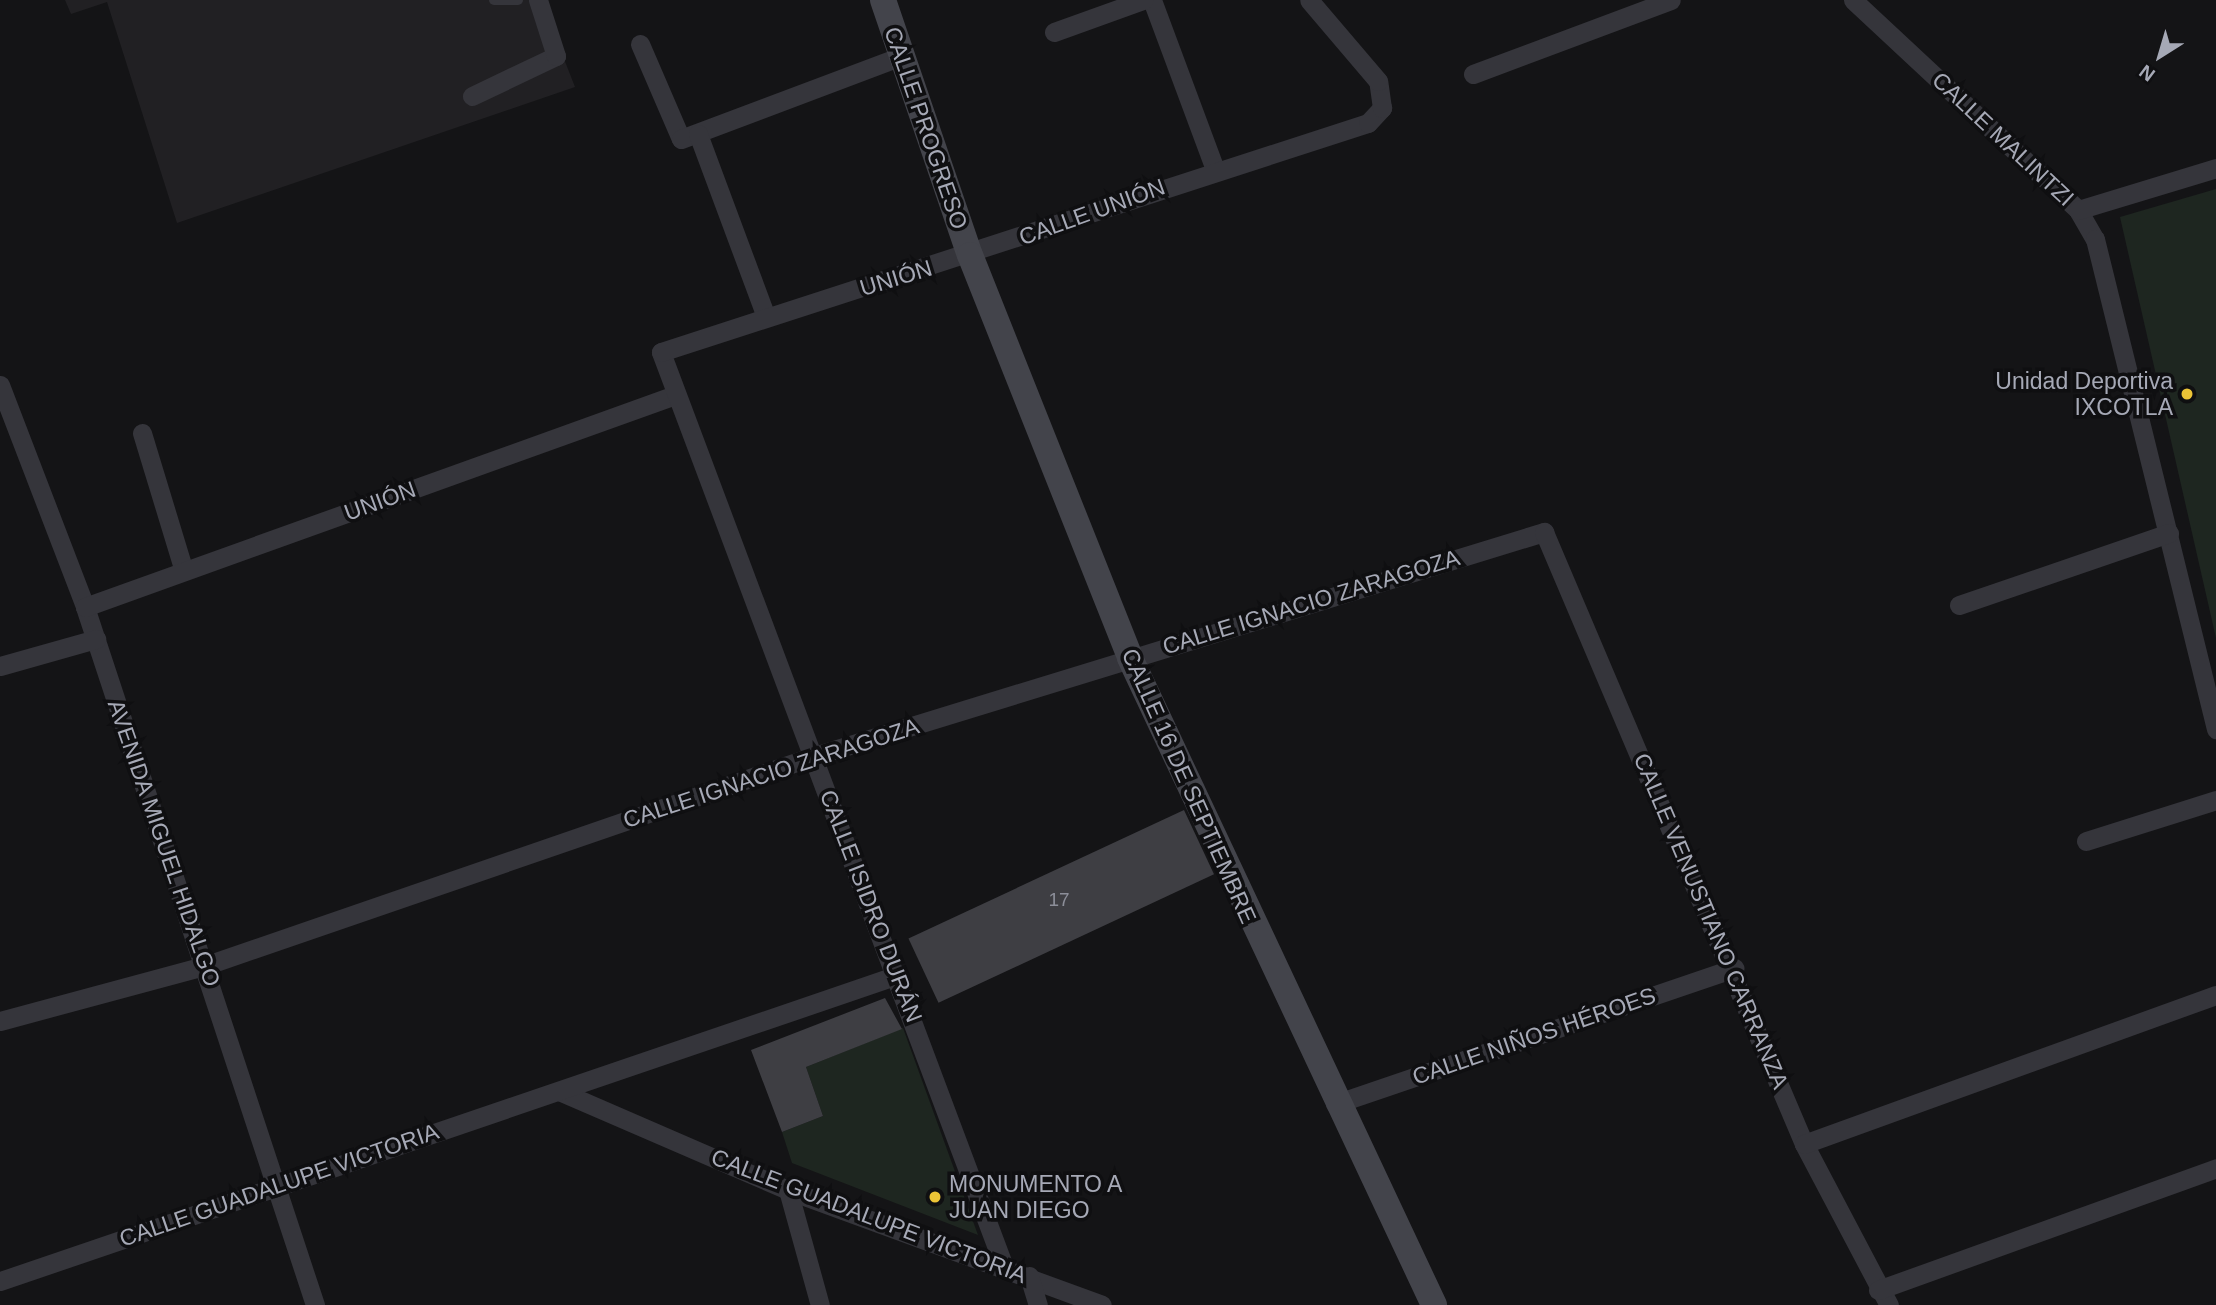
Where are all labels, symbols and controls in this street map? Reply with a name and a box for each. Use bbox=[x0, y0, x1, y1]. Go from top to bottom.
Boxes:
north arrow bbox=[2125, 21, 2195, 91]
street label: CALLE PROGRESO bbox=[878, 23, 974, 233]
text: N bbox=[2135, 61, 2159, 86]
street label: CALLE MALINTZI bbox=[1926, 66, 2080, 212]
street label: CALLE UNIÓN bbox=[1015, 173, 1169, 251]
street label: UNIÓN bbox=[857, 254, 935, 302]
place label: Unidad Deportiva IXCOTLA bbox=[1995, 367, 2173, 421]
marker: Unidad Deportiva IXCOTLA bbox=[2179, 386, 2195, 402]
street label: UNIÓN bbox=[340, 475, 420, 527]
street label: CALLE IGNACIO ZARAGOZA bbox=[1159, 544, 1463, 660]
street label: CALLE 16 DE SEPTIEMBRE bbox=[1116, 644, 1262, 928]
street label: AVENIDA MIGUEL HIDALGO bbox=[102, 695, 226, 991]
street label: CALLE IGNACIO ZARAGOZA bbox=[620, 712, 922, 834]
street label: CALLE VENUSTIANO CARRANZA bbox=[1628, 749, 1794, 1093]
street label: CALLE ISIDRO DURÁN bbox=[814, 786, 928, 1026]
house number: 17 bbox=[1048, 889, 1070, 911]
street label: CALLE NIÑOS HÉROES bbox=[1409, 981, 1659, 1091]
street label: CALLE GUADALUPE VICTORIA bbox=[116, 1117, 442, 1253]
street label: CALLE GUADALUPE VICTORIA bbox=[707, 1143, 1031, 1289]
place label: MONUMENTO A JUAN DIEGO bbox=[949, 1170, 1124, 1224]
marker: MONUMENTO A JUAN DIEGO bbox=[927, 1189, 943, 1205]

